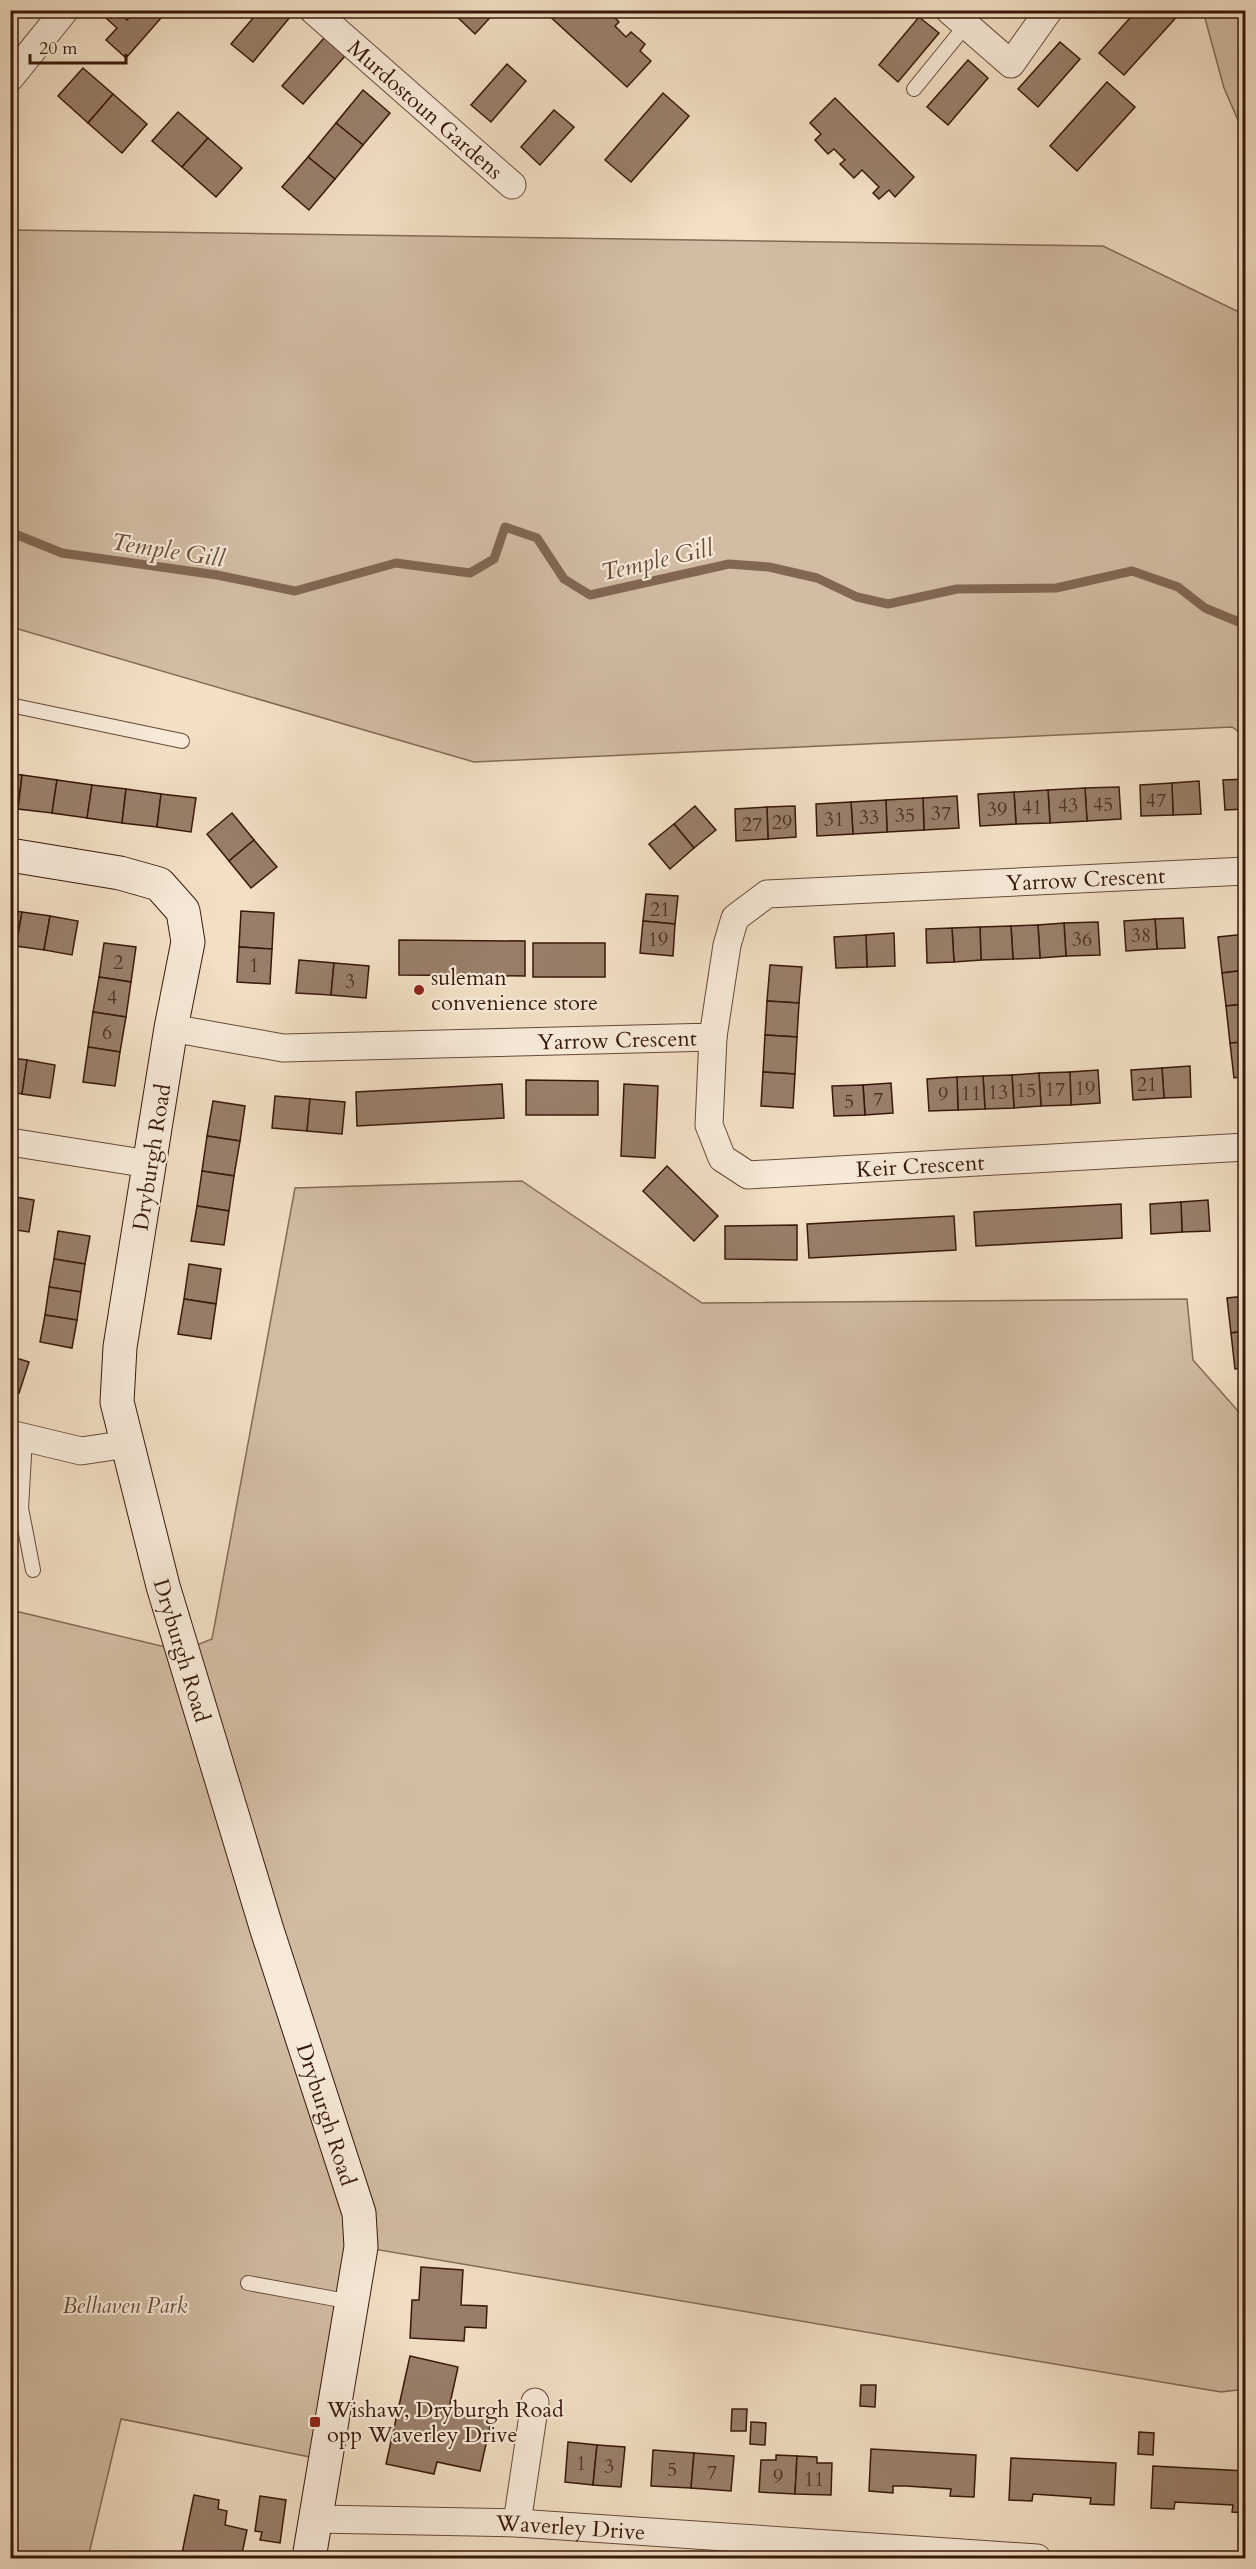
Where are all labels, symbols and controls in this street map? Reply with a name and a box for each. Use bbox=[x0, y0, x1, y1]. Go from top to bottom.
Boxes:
scale bar bbox=[30, 27, 126, 65]
street label: Murdostoun Gardens bbox=[341, 33, 509, 186]
text: 20 m bbox=[39, 36, 78, 61]
water label: Temple Gill bbox=[109, 525, 228, 576]
water label: Temple Gill bbox=[598, 531, 718, 589]
house number: 47 bbox=[1146, 787, 1166, 814]
house number: 45 bbox=[1093, 791, 1113, 818]
house number: 43 bbox=[1058, 792, 1078, 819]
house number: 41 bbox=[1022, 794, 1042, 821]
house number: 39 bbox=[987, 796, 1007, 823]
house number: 37 bbox=[931, 800, 951, 827]
house number: 35 bbox=[895, 802, 915, 829]
house number: 33 bbox=[859, 804, 879, 831]
house number: 31 bbox=[824, 806, 844, 833]
house number: 29 bbox=[772, 809, 792, 836]
house number: 27 bbox=[742, 811, 762, 838]
street label: Yarrow Crescent bbox=[1005, 861, 1166, 899]
house number: 21 bbox=[650, 896, 670, 923]
house number: 38 bbox=[1131, 922, 1151, 949]
house number: 19 bbox=[648, 926, 668, 953]
house number: 36 bbox=[1072, 926, 1092, 953]
house number: 2 bbox=[113, 949, 123, 976]
house number: 1 bbox=[249, 952, 259, 979]
place label: suleman convenience store bbox=[431, 963, 598, 1018]
house number: 3 bbox=[345, 968, 355, 995]
marker: suleman convenience store bbox=[412, 983, 426, 997]
house number: 4 bbox=[107, 984, 117, 1011]
house number: 6 bbox=[102, 1019, 112, 1046]
street label: Yarrow Crescent bbox=[537, 1023, 697, 1057]
house number: 21 bbox=[1137, 1071, 1157, 1098]
house number: 19 bbox=[1075, 1075, 1095, 1102]
house number: 17 bbox=[1045, 1076, 1065, 1103]
house number: 15 bbox=[1016, 1077, 1036, 1104]
house number: 13 bbox=[988, 1079, 1008, 1106]
house number: 11 bbox=[961, 1080, 981, 1107]
street label: Dryburgh Road bbox=[126, 1081, 178, 1233]
house number: 9 bbox=[938, 1081, 948, 1108]
house number: 7 bbox=[873, 1086, 883, 1113]
house number: 5 bbox=[844, 1088, 854, 1115]
street label: Keir Crescent bbox=[855, 1148, 985, 1185]
street label: Dryburgh Road bbox=[146, 1575, 217, 1726]
street label: Dryburgh Road bbox=[289, 2039, 363, 2190]
park label: Belhaven Park bbox=[63, 2291, 188, 2321]
place label: Wishaw, Dryburgh Road opp Waverley Drive bbox=[326, 2395, 564, 2450]
marker: Wishaw, Dryburgh Road opp Waverley Drive bbox=[308, 2415, 322, 2429]
house number: 1 bbox=[576, 2450, 586, 2477]
house number: 3 bbox=[604, 2453, 614, 2480]
house number: 5 bbox=[667, 2456, 677, 2483]
house number: 7 bbox=[707, 2459, 717, 2486]
house number: 9 bbox=[773, 2463, 783, 2490]
house number: 11 bbox=[804, 2466, 824, 2493]
street label: Waverley Drive bbox=[495, 2509, 646, 2548]

